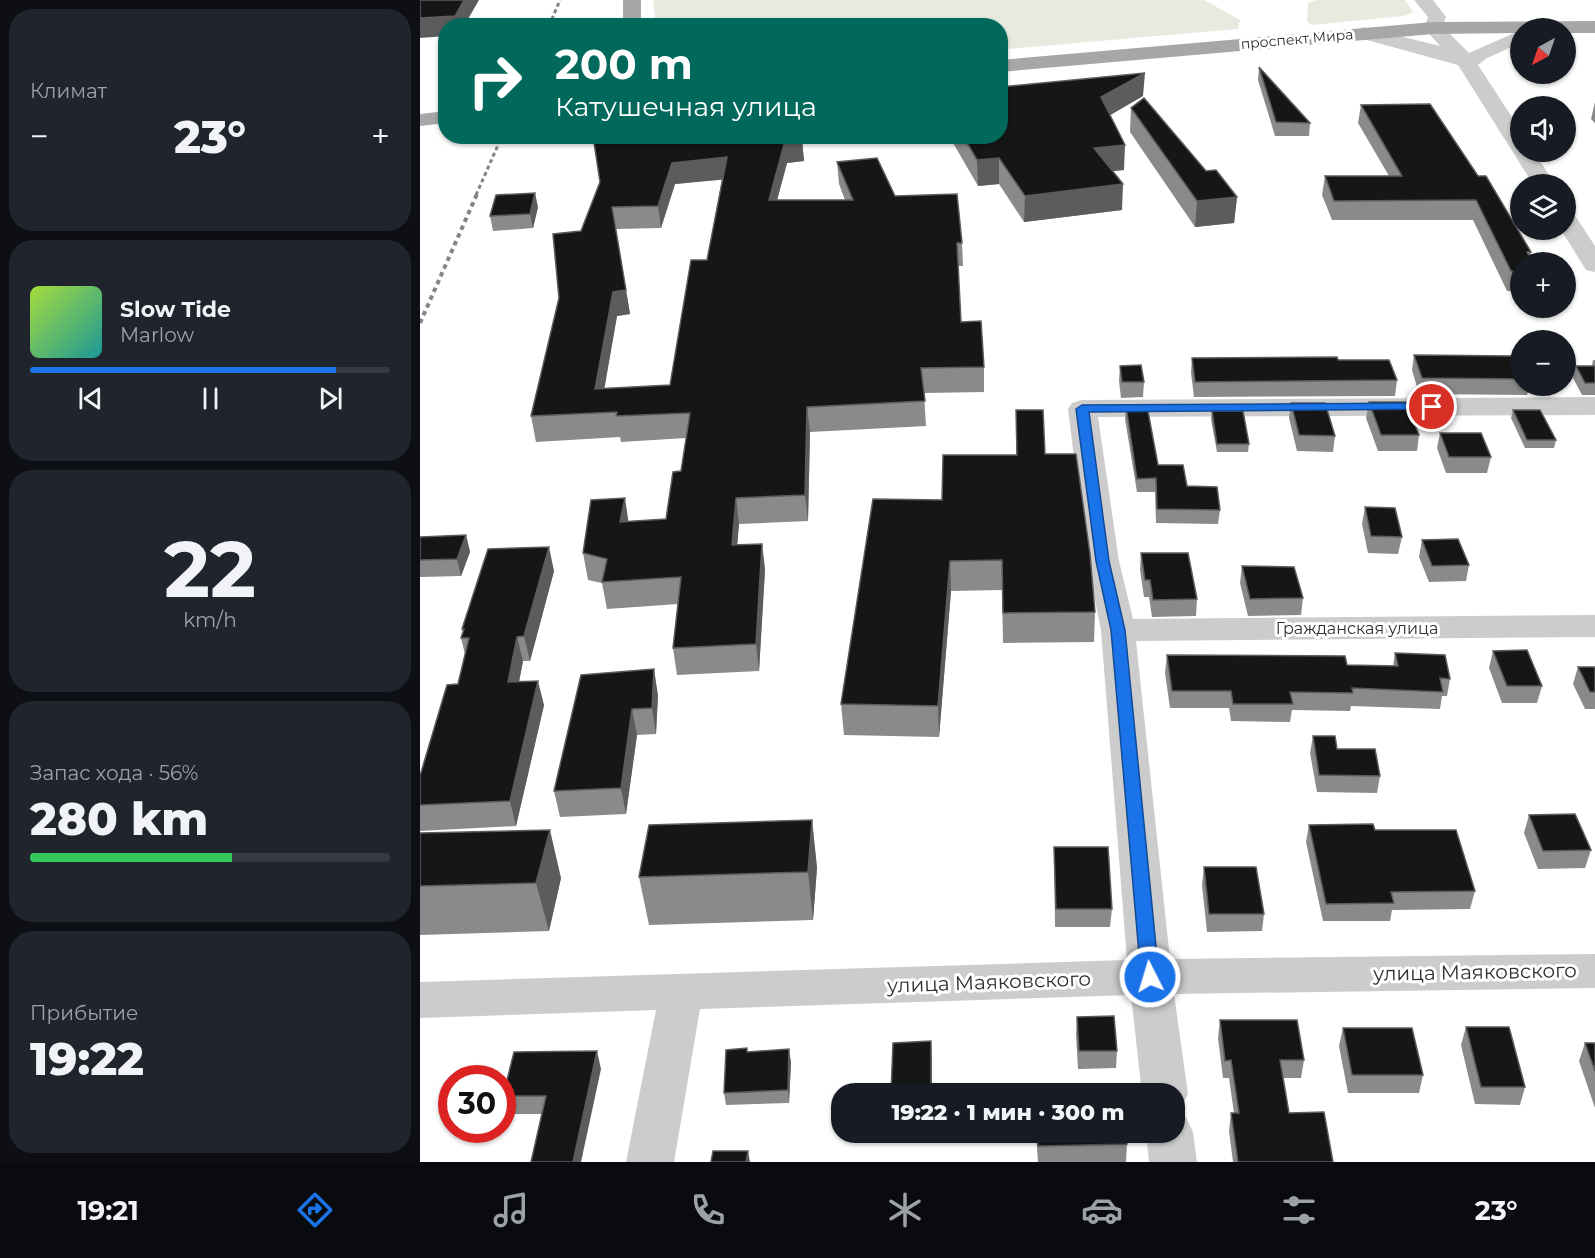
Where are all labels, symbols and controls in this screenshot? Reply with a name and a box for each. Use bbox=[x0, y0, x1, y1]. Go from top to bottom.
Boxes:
north arrow bbox=[1510, 18, 1576, 84]
map controls bbox=[1510, 18, 1576, 396]
street label: проспект Мира bbox=[1240, 25, 1354, 53]
text: 200 m bbox=[555, 38, 693, 90]
icon: right bbox=[456, 42, 534, 120]
text: Климат bbox=[30, 79, 107, 103]
text: Катушечная улица bbox=[555, 90, 817, 123]
button: sound bbox=[1510, 96, 1576, 162]
text: 23° bbox=[174, 109, 246, 164]
text: − bbox=[30, 116, 49, 156]
text: + bbox=[371, 116, 390, 156]
button: layers bbox=[1510, 174, 1576, 240]
button: + bbox=[1510, 252, 1576, 318]
text: Slow Tide bbox=[120, 296, 231, 323]
text: Marlow bbox=[120, 323, 194, 347]
button: − bbox=[1510, 330, 1576, 396]
pin bbox=[1406, 381, 1457, 432]
icon: previous bbox=[74, 382, 107, 415]
icon: pause bbox=[194, 382, 227, 415]
icon: next bbox=[314, 382, 347, 415]
icon: arrive bbox=[1415, 390, 1448, 423]
text: 22 bbox=[164, 521, 256, 617]
text: km/h bbox=[183, 608, 237, 632]
street label: Гражданская улица bbox=[1276, 619, 1438, 638]
text: Запас хода · 56% bbox=[30, 761, 198, 785]
text: 280 km bbox=[30, 791, 208, 846]
position arrow bbox=[1118, 945, 1182, 1009]
street label: улица Маяковского bbox=[1372, 958, 1577, 986]
street label: улица Маяковского bbox=[886, 966, 1091, 998]
text: Прибытие bbox=[30, 1001, 138, 1025]
text: 19:22 bbox=[30, 1031, 144, 1086]
speed limit sign: 30 bbox=[438, 1065, 516, 1143]
text: 19:22 · 1 мин · 300 m bbox=[891, 1099, 1125, 1126]
icon: directions bbox=[294, 1189, 336, 1231]
icon: music bbox=[490, 1189, 532, 1231]
icon: phone bbox=[687, 1189, 729, 1231]
icon: climate bbox=[884, 1189, 926, 1231]
icon: car bbox=[1081, 1189, 1123, 1231]
icon: filters bbox=[1278, 1189, 1320, 1231]
text: 19:21 bbox=[77, 1194, 139, 1227]
text: 23° bbox=[1475, 1194, 1518, 1227]

